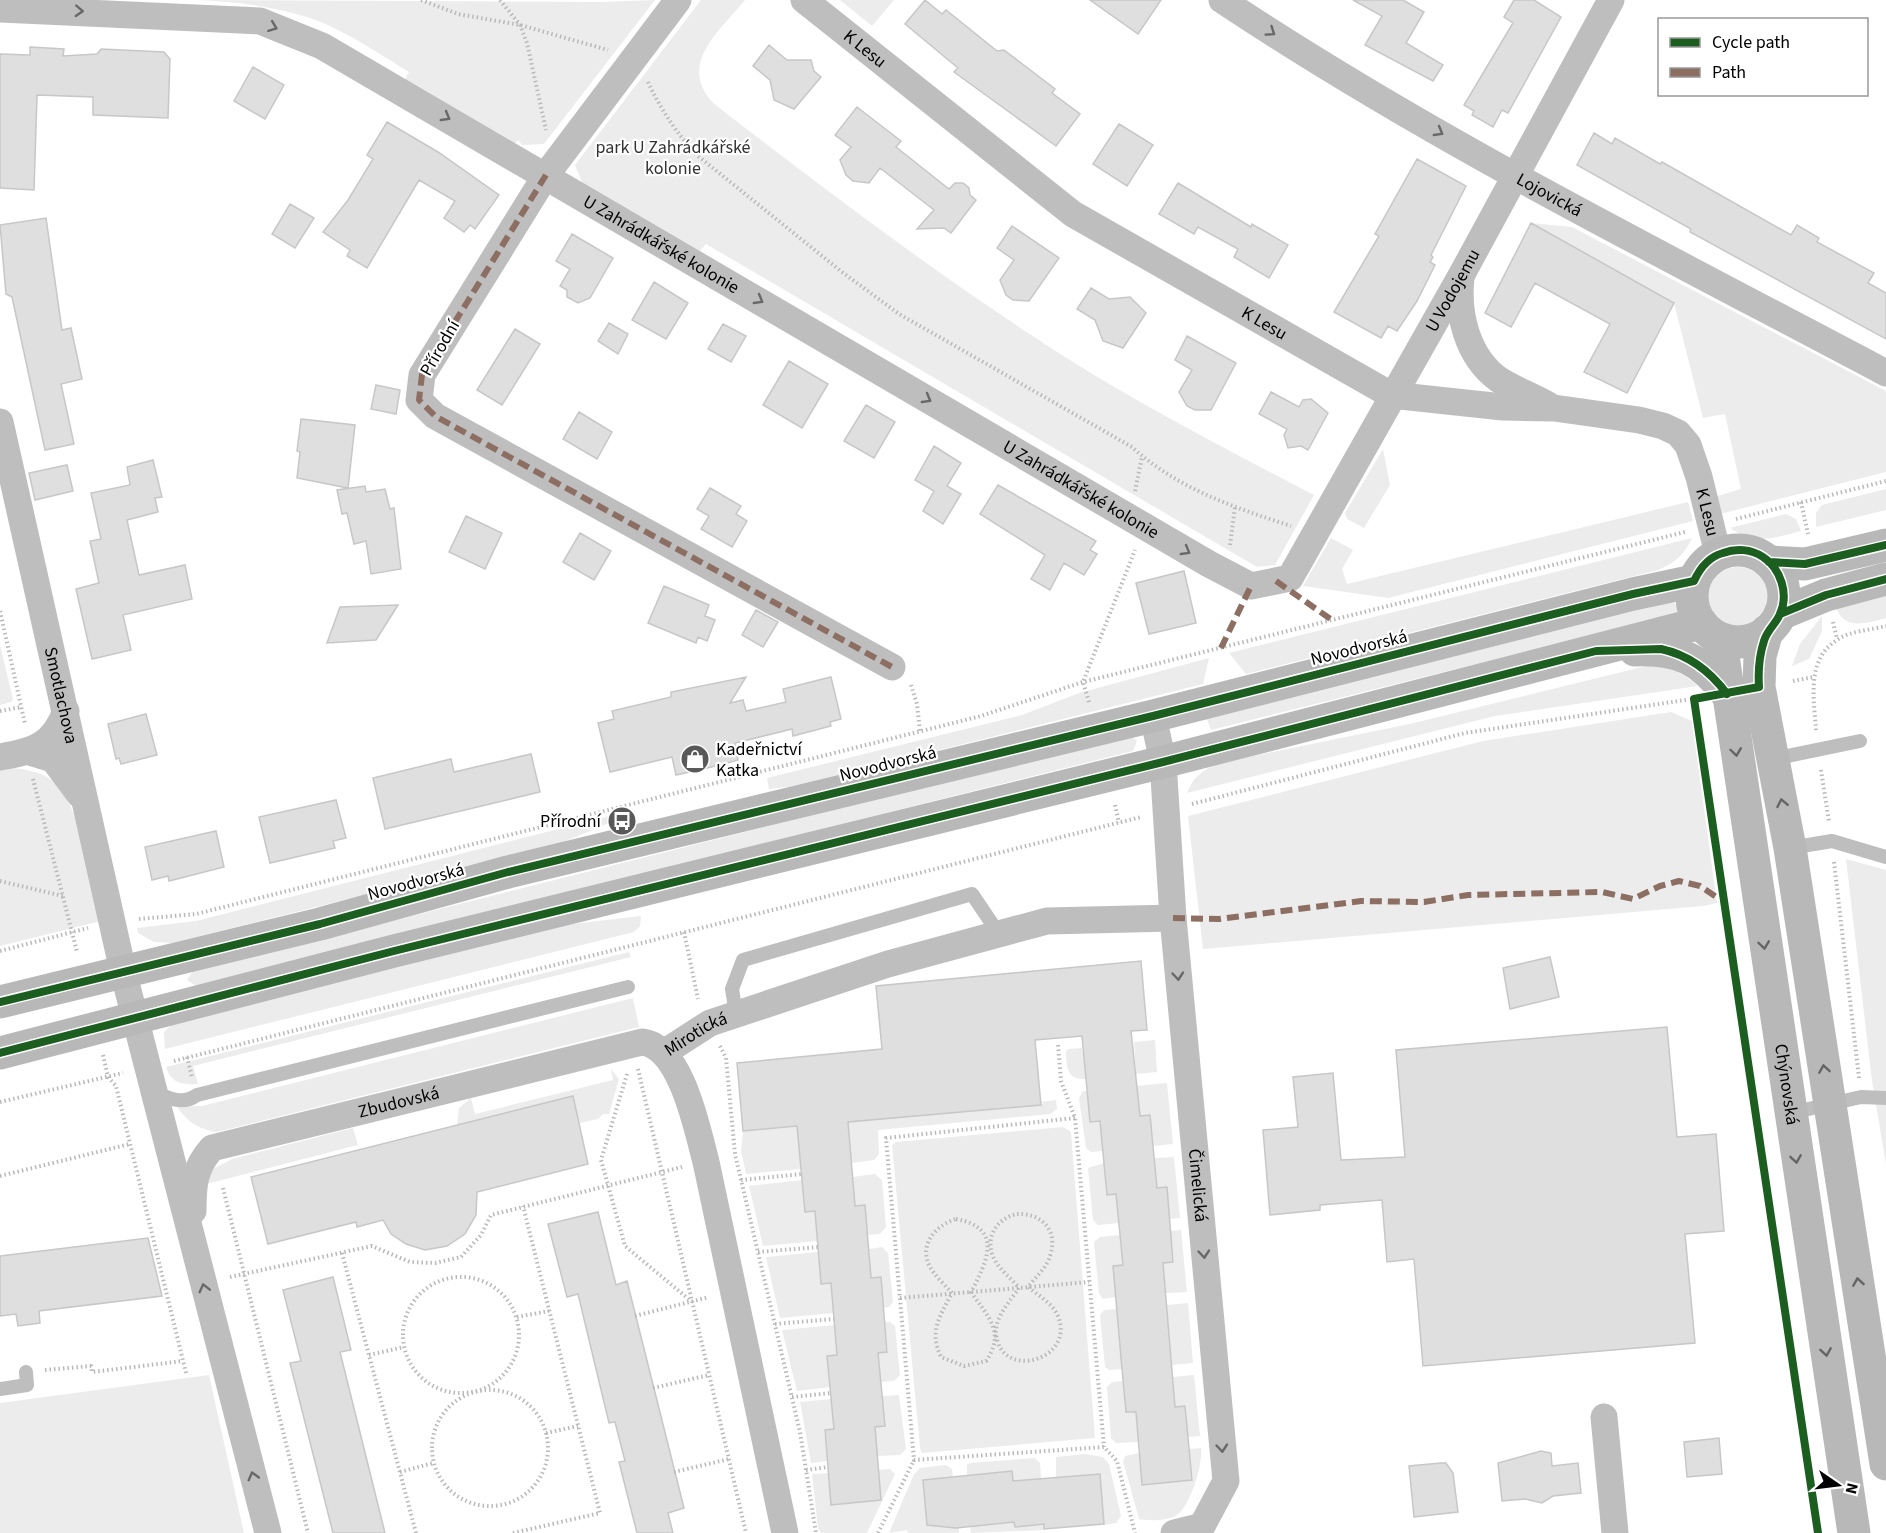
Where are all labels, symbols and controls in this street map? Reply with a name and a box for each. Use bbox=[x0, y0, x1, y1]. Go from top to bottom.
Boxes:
one-way arrow bbox=[75, 5, 84, 18]
legend bbox=[1658, 18, 1868, 96]
one-way arrow bbox=[267, 19, 278, 32]
street label: K Lesu bbox=[838, 24, 892, 74]
one-way arrow bbox=[1265, 25, 1275, 37]
text: Cycle path bbox=[1712, 30, 1790, 55]
text: Path bbox=[1712, 60, 1746, 85]
one-way arrow bbox=[439, 110, 450, 121]
one-way arrow bbox=[1433, 124, 1443, 136]
park label: park U Zahrádkářské kolonie bbox=[596, 135, 751, 181]
street label: Lojovická bbox=[1512, 167, 1587, 223]
street label: U Zahrádkářské kolonie bbox=[578, 189, 744, 300]
street label: U Vodojemu bbox=[1419, 244, 1486, 337]
one-way arrow bbox=[753, 293, 763, 304]
street label: K Lesu bbox=[1237, 300, 1292, 346]
street label: Přírodní bbox=[414, 315, 466, 381]
one-way arrow bbox=[921, 392, 931, 403]
street label: U Zahrádkářské kolonie bbox=[998, 434, 1164, 545]
street label: K Lesu bbox=[1690, 485, 1726, 539]
one-way arrow bbox=[1180, 544, 1190, 555]
street label: Novodvorská bbox=[1308, 624, 1410, 672]
street label: Smotlachova bbox=[38, 644, 84, 746]
place label: Kadeřnictví Katka bbox=[716, 737, 802, 783]
street label: Novodvorská bbox=[837, 740, 939, 788]
shop icon: Kadeřnictví Katka bbox=[679, 743, 711, 775]
one-way arrow bbox=[1729, 748, 1741, 757]
one-way arrow bbox=[1776, 799, 1788, 808]
bus stop icon: Přírodní bbox=[606, 805, 638, 837]
place label: Přírodní bbox=[540, 809, 602, 834]
street label: Novodvorská bbox=[365, 857, 467, 907]
one-way arrow bbox=[1758, 941, 1770, 950]
one-way arrow bbox=[1171, 972, 1184, 981]
street label: Mirotická bbox=[659, 1006, 730, 1062]
street label: Chýnovská bbox=[1769, 1042, 1805, 1127]
one-way arrow bbox=[1819, 1064, 1831, 1073]
street label: Zbudovská bbox=[355, 1080, 442, 1124]
street label: Čimelická bbox=[1182, 1148, 1214, 1223]
one-way arrow bbox=[1790, 1154, 1802, 1163]
one-way arrow bbox=[1197, 1249, 1210, 1258]
one-way arrow bbox=[1852, 1277, 1864, 1287]
one-way arrow bbox=[199, 1283, 212, 1293]
one-way arrow bbox=[1819, 1346, 1832, 1356]
one-way arrow bbox=[1216, 1444, 1229, 1453]
north arrow bbox=[1808, 1455, 1868, 1515]
one-way arrow bbox=[248, 1472, 261, 1482]
text: N bbox=[1840, 1481, 1864, 1496]

